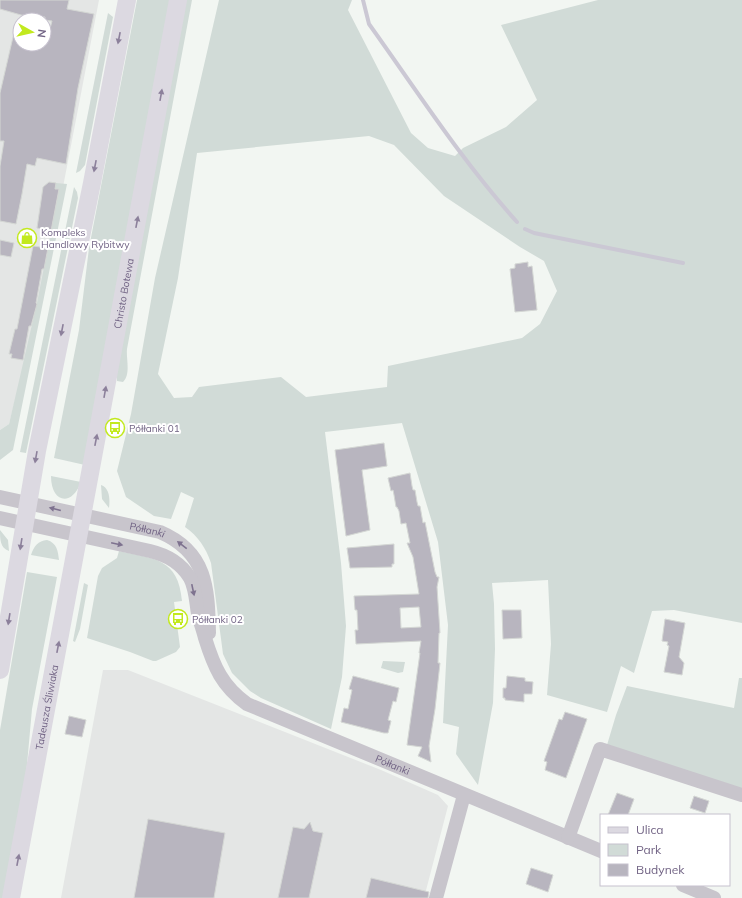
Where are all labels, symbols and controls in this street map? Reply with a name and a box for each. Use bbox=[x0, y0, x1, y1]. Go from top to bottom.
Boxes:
north arrow bbox=[12, 12, 52, 52]
text: N bbox=[34, 28, 49, 38]
one-way arrow bbox=[116, 32, 122, 44]
one-way arrow bbox=[158, 88, 164, 101]
one-way arrow bbox=[92, 160, 98, 172]
one-way arrow bbox=[134, 216, 140, 229]
place label: Kompleks Handlowy Rybitwy bbox=[41, 226, 130, 251]
shop icon: Kompleks Handlowy Rybitwy bbox=[16, 227, 38, 249]
street label: Christo Botewa bbox=[111, 257, 136, 330]
one-way arrow bbox=[58, 324, 64, 336]
one-way arrow bbox=[103, 386, 109, 399]
bus stop icon: Półłanki 01 bbox=[104, 417, 126, 439]
place label: Półłanki 01 bbox=[129, 422, 180, 435]
one-way arrow bbox=[94, 433, 100, 446]
one-way arrow bbox=[33, 451, 39, 463]
one-way arrow bbox=[49, 506, 61, 512]
street label: Półłanki bbox=[128, 519, 168, 540]
one-way arrow bbox=[17, 538, 23, 550]
one-way arrow bbox=[176, 540, 187, 549]
one-way arrow bbox=[110, 541, 123, 547]
one-way arrow bbox=[191, 584, 197, 596]
bus stop icon: Półłanki 02 bbox=[167, 608, 189, 630]
one-way arrow bbox=[5, 613, 11, 625]
place label: Półłanki 02 bbox=[192, 613, 243, 626]
one-way arrow bbox=[55, 641, 61, 653]
street label: Tadeusza Śliwiaka bbox=[32, 664, 61, 751]
street label: Półłanki bbox=[374, 752, 412, 777]
legend bbox=[600, 814, 730, 886]
text: Ulica bbox=[636, 822, 664, 837]
text: Park bbox=[636, 842, 662, 857]
one-way arrow bbox=[15, 854, 21, 866]
text: Budynek bbox=[636, 862, 685, 877]

